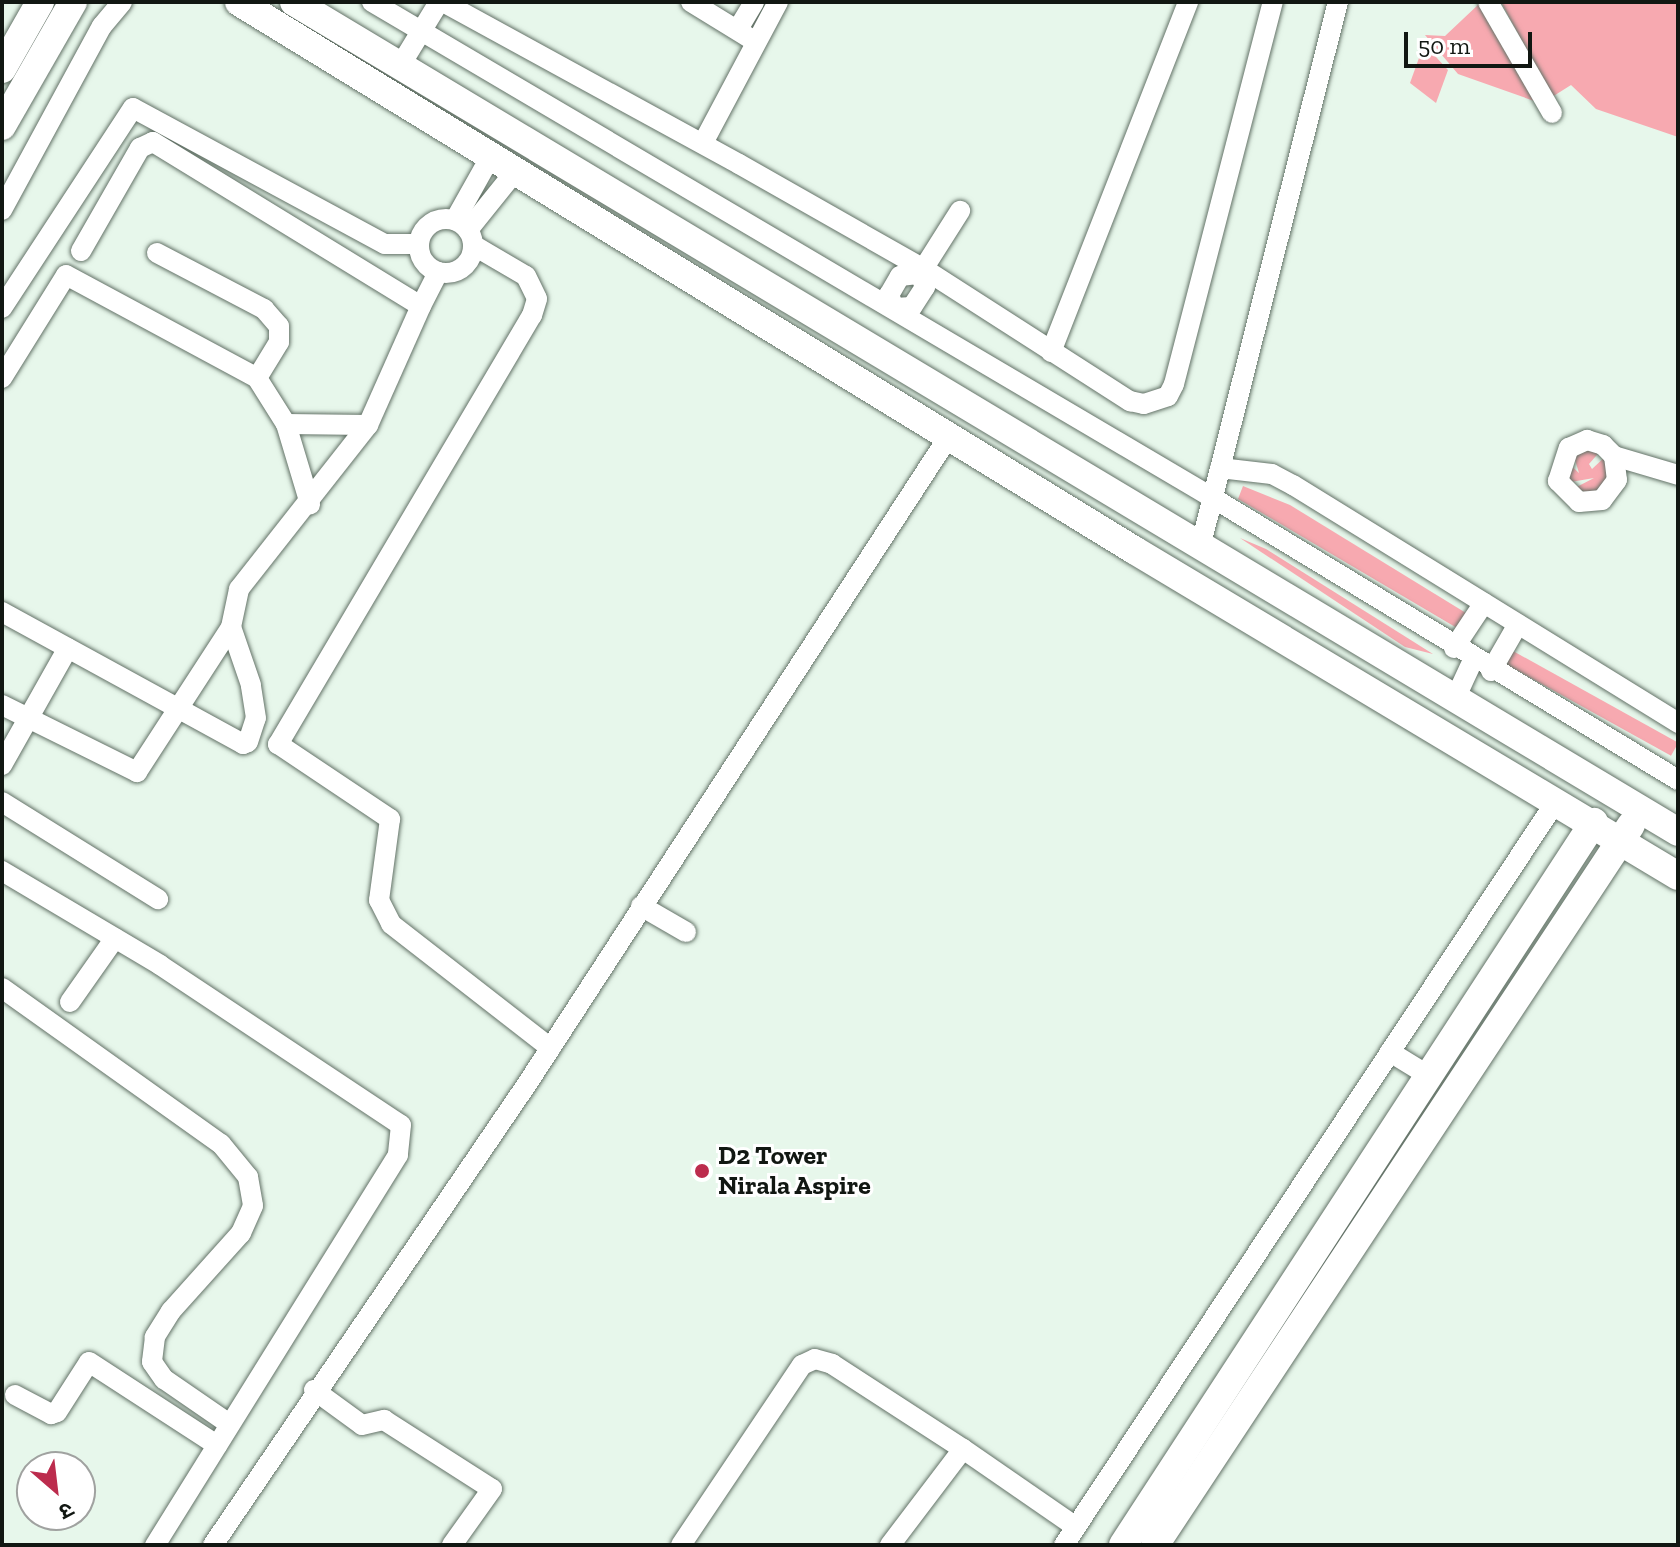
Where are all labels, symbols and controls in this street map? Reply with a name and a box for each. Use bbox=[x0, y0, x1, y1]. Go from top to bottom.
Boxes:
scale bar bbox=[1408, 16, 1536, 66]
text: 50 m bbox=[1418, 31, 1470, 60]
place label: D2 Tower Nirala Aspire bbox=[718, 1140, 872, 1202]
marker: D2 Tower Nirala Aspire bbox=[693, 1162, 711, 1180]
north arrow bbox=[16, 1451, 96, 1531]
text: उ bbox=[55, 1496, 79, 1526]

